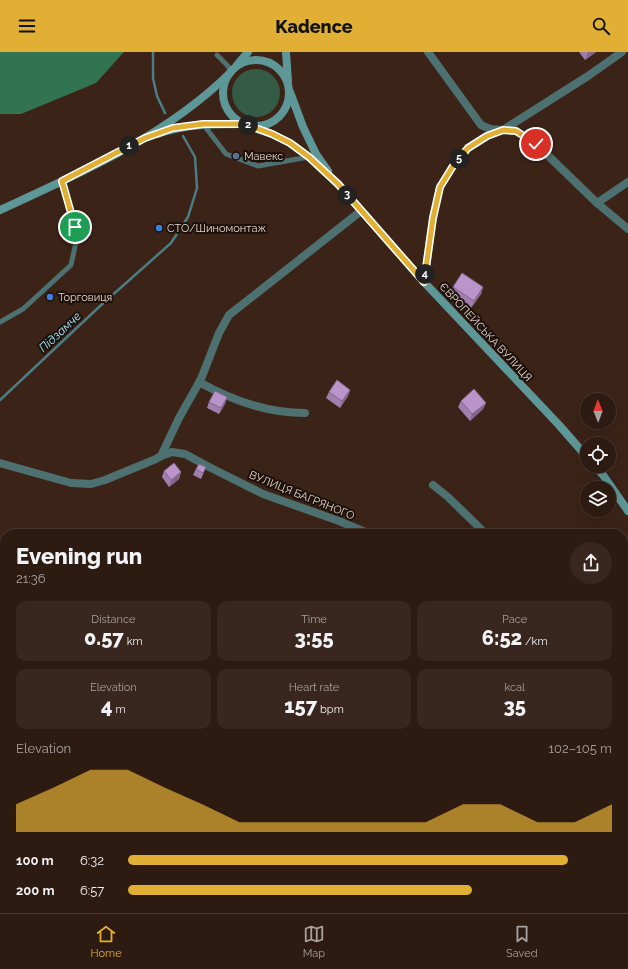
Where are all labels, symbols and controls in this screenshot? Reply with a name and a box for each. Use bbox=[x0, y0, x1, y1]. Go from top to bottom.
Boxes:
icon: menu bbox=[16, 15, 38, 37]
icon: search bbox=[590, 15, 612, 37]
text: Kadence bbox=[275, 16, 353, 37]
pin: 2 bbox=[238, 115, 258, 135]
text: 2 bbox=[245, 118, 251, 131]
pin bbox=[519, 127, 553, 161]
icon: check bbox=[525, 133, 547, 155]
pin: 1 bbox=[119, 136, 139, 156]
text: 1 bbox=[126, 139, 132, 152]
pin: 5 bbox=[449, 149, 469, 169]
place label: Мавекс bbox=[244, 150, 283, 163]
marker: Мавекс bbox=[231, 151, 241, 161]
text: 5 bbox=[456, 152, 462, 165]
pin: 3 bbox=[337, 185, 357, 205]
text: 3 bbox=[344, 188, 350, 201]
pin bbox=[58, 210, 92, 244]
icon: arrive bbox=[64, 216, 86, 238]
place label: СТО/Шиномонтаж bbox=[167, 222, 266, 235]
marker: СТО/Шиномонтаж bbox=[154, 223, 164, 233]
pin: 4 bbox=[415, 264, 435, 284]
text: 4 bbox=[422, 267, 428, 280]
street label: ЄВРОПЕЙСЬКА ВУЛИЦЯ bbox=[437, 280, 535, 384]
place label: Торговиця bbox=[58, 291, 112, 304]
marker: Торговиця bbox=[45, 292, 55, 302]
water label: Підзамче bbox=[36, 309, 84, 355]
north arrow bbox=[580, 393, 616, 429]
map controls bbox=[580, 393, 616, 517]
button: locate bbox=[580, 437, 616, 473]
street label: ВУЛИЦЯ БАГРЯНОГО bbox=[247, 468, 356, 523]
button: layers bbox=[580, 481, 616, 517]
button: share bbox=[570, 542, 612, 584]
text: Evening run bbox=[16, 543, 142, 569]
text: 21:36 bbox=[16, 571, 46, 586]
text: Distance bbox=[91, 613, 135, 626]
text: Time bbox=[301, 613, 327, 626]
text: Pace bbox=[502, 613, 527, 626]
text: 0.57 bbox=[84, 626, 124, 650]
text: 3:55 bbox=[294, 626, 334, 650]
text: 6:52 bbox=[482, 626, 522, 650]
text: km bbox=[124, 635, 143, 648]
text: /km bbox=[522, 635, 548, 648]
text: Elevation bbox=[90, 681, 137, 694]
text: Heart rate bbox=[289, 681, 339, 694]
text: kcal bbox=[504, 681, 525, 694]
text: 4 bbox=[101, 694, 113, 718]
text: 157 bbox=[284, 694, 317, 718]
text: 35 bbox=[503, 694, 526, 718]
text: m bbox=[113, 703, 126, 716]
text: bpm bbox=[317, 703, 344, 716]
text: Elevation bbox=[16, 741, 71, 756]
text: 102–105 m bbox=[549, 741, 612, 756]
text: 100 m bbox=[16, 853, 54, 868]
text: 6:32 bbox=[80, 853, 104, 868]
text: 200 m bbox=[16, 883, 55, 898]
text: 6:57 bbox=[80, 883, 104, 898]
tab: Home bbox=[91, 923, 122, 960]
tab: Map bbox=[303, 923, 325, 960]
tab: Saved bbox=[506, 923, 537, 960]

